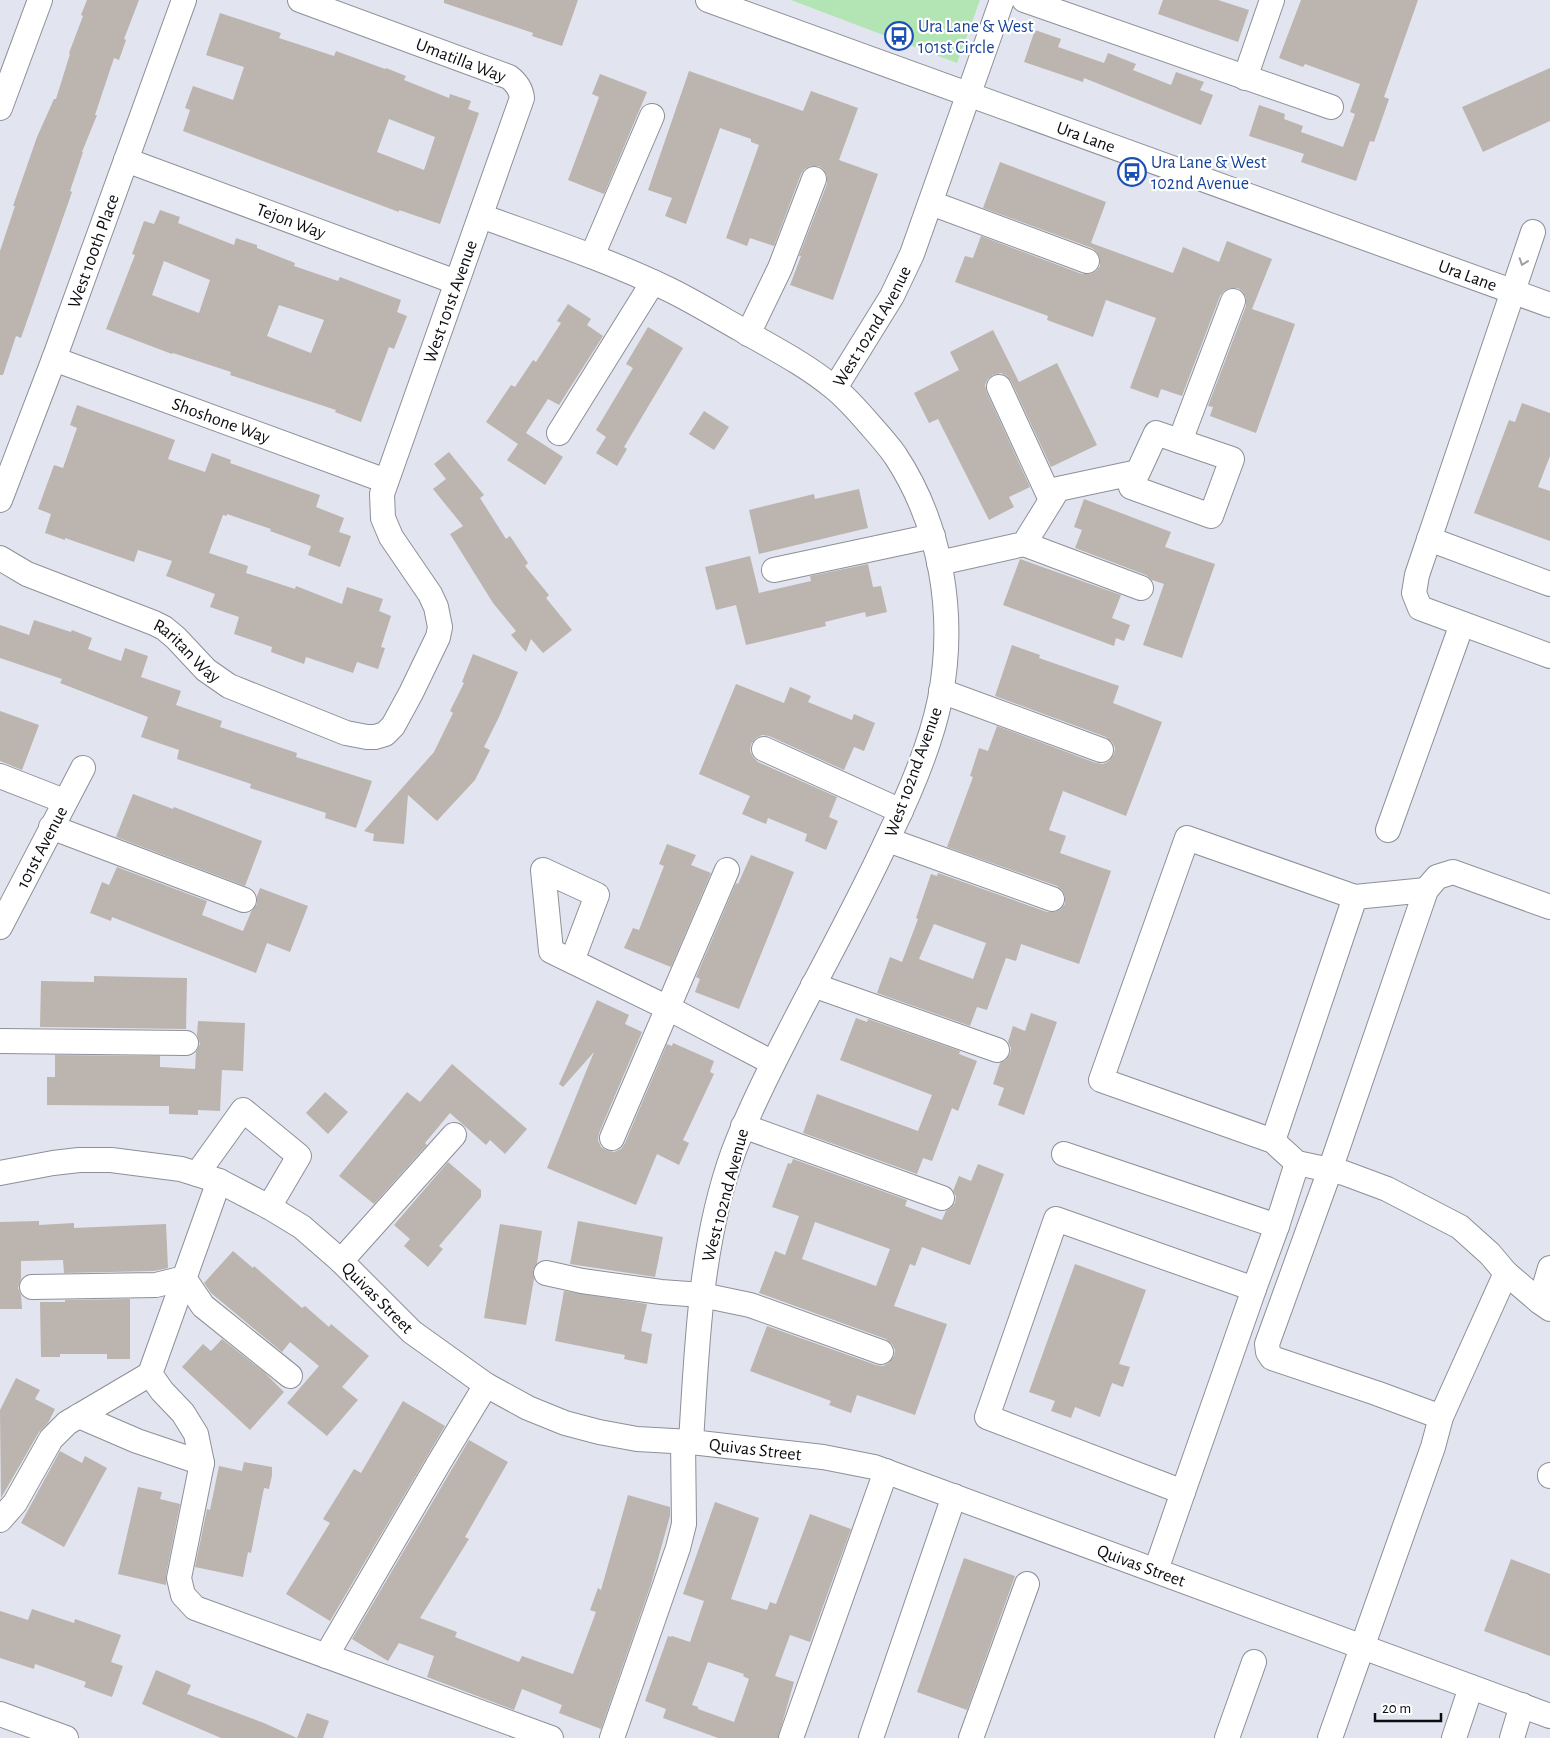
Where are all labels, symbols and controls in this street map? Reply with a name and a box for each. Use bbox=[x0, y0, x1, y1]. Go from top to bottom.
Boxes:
place label: Ura Lane & West 101st Circle bbox=[918, 18, 1034, 57]
bus stop icon: Ura Lane & West 101st Circle bbox=[884, 21, 914, 51]
street label: Umatilla Way bbox=[413, 36, 508, 86]
street label: Ura Lane bbox=[1054, 119, 1117, 157]
place label: Ura Lane & West 102nd Avenue bbox=[1151, 154, 1267, 193]
bus stop icon: Ura Lane & West 102nd Avenue bbox=[1117, 157, 1147, 187]
street label: West 100th Place bbox=[65, 192, 123, 311]
street label: Tejon Way bbox=[254, 201, 328, 243]
street label: West 101st Avenue bbox=[421, 238, 481, 366]
street label: Ura Lane bbox=[1436, 257, 1499, 295]
one-way arrow bbox=[1519, 257, 1529, 266]
street label: West 102nd Avenue bbox=[830, 263, 915, 390]
street label: Shoshone Way bbox=[169, 395, 272, 448]
street label: Raritan Way bbox=[150, 616, 223, 687]
street label: West 102nd Avenue bbox=[882, 705, 946, 840]
street label: 101st Avenue bbox=[14, 804, 71, 892]
street label: West 102nd Avenue bbox=[700, 1127, 752, 1264]
street label: Quivas Street bbox=[338, 1259, 416, 1338]
street label: Quivas Street bbox=[708, 1436, 802, 1465]
street label: Quivas Street bbox=[1094, 1542, 1188, 1591]
scale bar bbox=[1375, 1690, 1441, 1722]
text: 20 m bbox=[1382, 1701, 1411, 1716]

